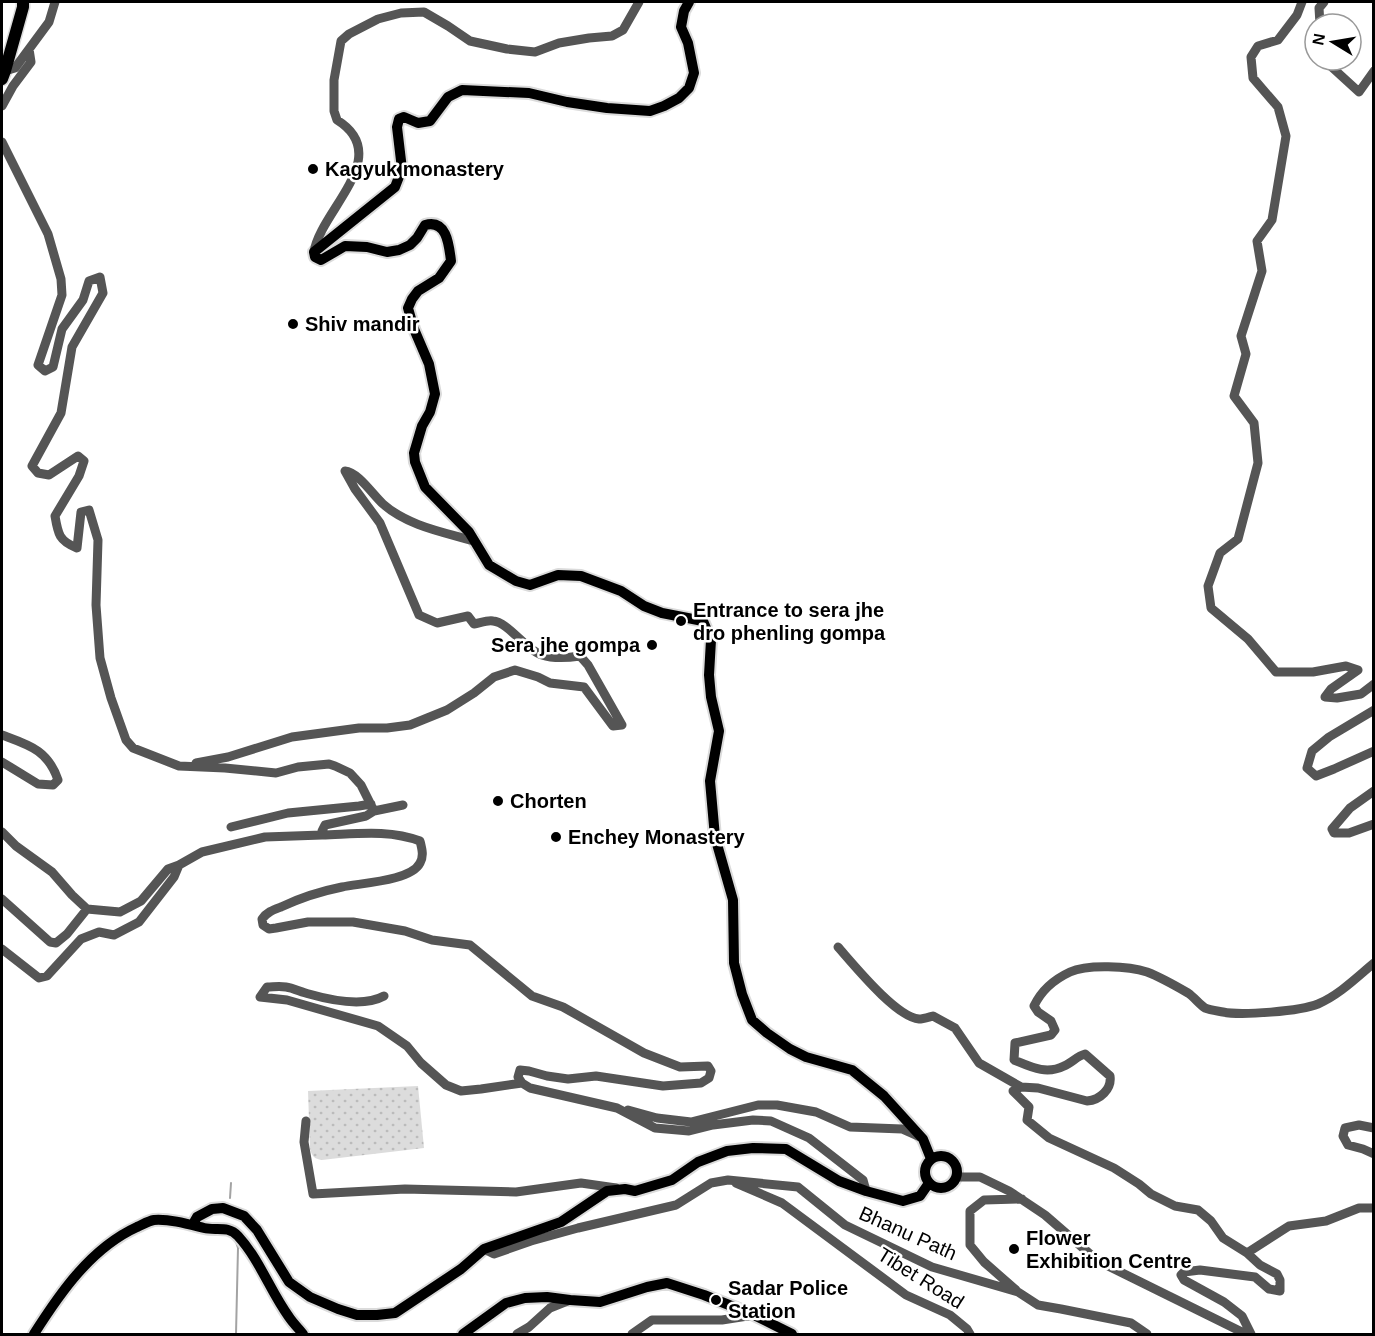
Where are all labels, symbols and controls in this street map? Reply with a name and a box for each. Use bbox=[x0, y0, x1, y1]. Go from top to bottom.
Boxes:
north arrow bbox=[1303, 12, 1363, 72]
text: N bbox=[1309, 32, 1328, 47]
place label: Kagyuk monastery bbox=[325, 158, 505, 180]
marker: Kagyuk monastery bbox=[306, 162, 320, 176]
place label: Shiv mandir bbox=[305, 313, 420, 335]
marker: Shiv mandir bbox=[286, 317, 300, 331]
place label: Entrance to sera jhe dro phenling gompa bbox=[693, 599, 886, 644]
marker: Entrance to sera jhe dro phenling gompa bbox=[674, 614, 688, 628]
place label: Sera jhe gompa bbox=[491, 634, 641, 656]
marker: Sera jhe gompa bbox=[645, 638, 659, 652]
place label: Chorten bbox=[510, 790, 587, 812]
marker: Chorten bbox=[491, 794, 505, 808]
place label: Enchey Monastery bbox=[568, 826, 746, 848]
marker: Enchey Monastery bbox=[549, 830, 563, 844]
street label: Bhanu Path bbox=[856, 1202, 960, 1264]
place label: Flower Exhibition Centre bbox=[1026, 1227, 1192, 1272]
marker: Flower Exhibition Centre bbox=[1007, 1242, 1021, 1256]
street label: Tibet Road bbox=[874, 1243, 968, 1313]
place label: Sadar Police Station bbox=[728, 1277, 848, 1322]
marker: Sadar Police Station bbox=[709, 1293, 723, 1307]

